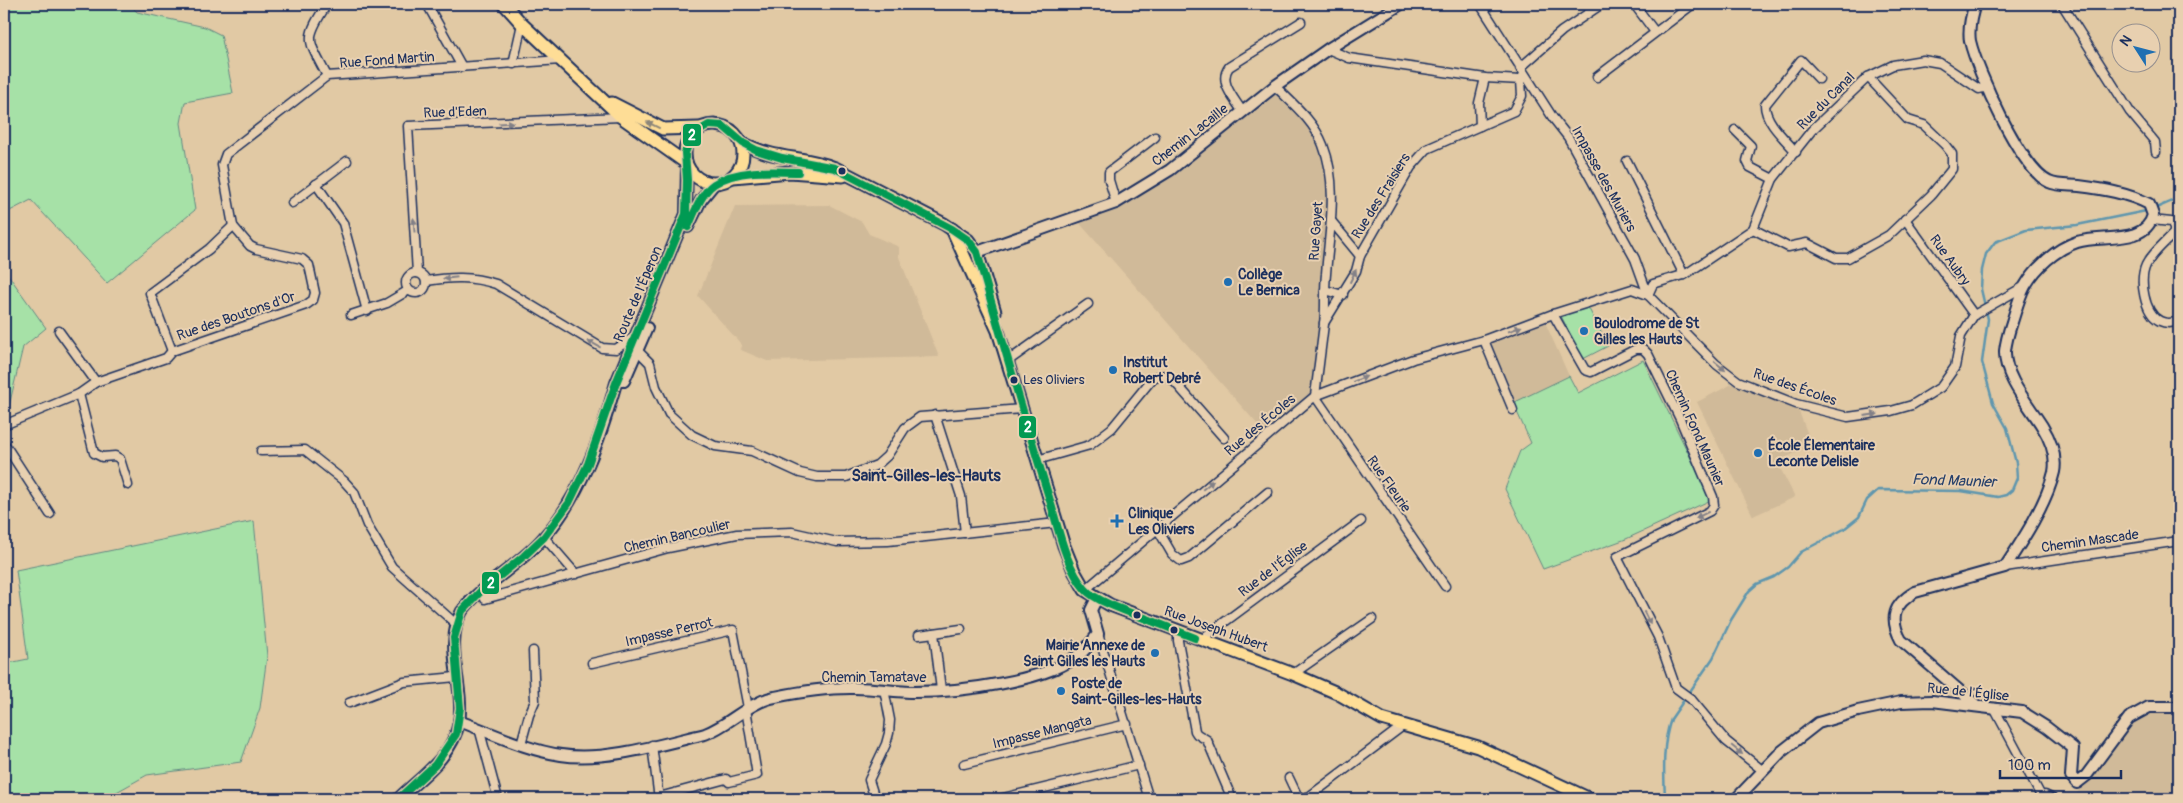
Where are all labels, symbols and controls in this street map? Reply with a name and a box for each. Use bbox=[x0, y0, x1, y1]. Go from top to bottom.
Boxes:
north arrow bbox=[2110, 22, 2160, 72]
text: N bbox=[2116, 32, 2136, 49]
street label: Rue Fond Martin bbox=[339, 48, 435, 72]
street label: Rue du Canal bbox=[1794, 69, 1858, 133]
street label: Chemin Lacaille bbox=[1149, 100, 1231, 170]
street label: Rue d'Eden bbox=[423, 102, 487, 122]
one-way arrow bbox=[499, 118, 515, 126]
one-way arrow bbox=[646, 121, 661, 129]
line badge: 2 bbox=[682, 123, 702, 147]
street label: Impasse des Muriers bbox=[1568, 123, 1640, 235]
text: 2 bbox=[688, 127, 696, 144]
street label: Rue des Fraisiers bbox=[1348, 149, 1414, 242]
unlabelled marker bbox=[837, 166, 847, 176]
street label: Rue Gayet bbox=[1305, 200, 1327, 261]
one-way arrow bbox=[410, 216, 418, 232]
street label: Rue Aubry bbox=[1926, 231, 1974, 289]
street label: Route de l'Éperon bbox=[609, 243, 666, 345]
place label: Collège Le Bernica bbox=[1238, 266, 1300, 299]
one-way arrow bbox=[1349, 268, 1358, 283]
one-way arrow bbox=[441, 274, 457, 282]
marker: Collège Le Bernica bbox=[1222, 276, 1234, 288]
street label: Rue des Boutons d'Or bbox=[174, 288, 298, 344]
place label: Boulodrome de St Gilles les Hauts bbox=[1594, 315, 1699, 348]
one-way arrow bbox=[1508, 325, 1523, 333]
marker: Boulodrome de St Gilles les Hauts bbox=[1578, 325, 1590, 337]
one-way arrow bbox=[586, 340, 601, 348]
place label: Institut Robert Debré bbox=[1123, 354, 1202, 387]
one-way arrow bbox=[1713, 360, 1726, 371]
marker: Institut Robert Debré bbox=[1107, 364, 1119, 376]
street label: Rue des Écoles bbox=[1751, 364, 1840, 409]
street label: Chemin Fond Maunier bbox=[1662, 367, 1728, 489]
place label: Les Oliviers bbox=[1023, 372, 1085, 388]
marker: Les Oliviers bbox=[1009, 375, 1019, 385]
one-way arrow bbox=[1353, 375, 1368, 382]
street label: Rue des Écoles bbox=[1220, 389, 1299, 460]
one-way arrow bbox=[1863, 411, 1879, 419]
line badge: 2 bbox=[1018, 415, 1037, 439]
text: 2 bbox=[1024, 419, 1032, 436]
place label: École Élementaire Leconte Delisle bbox=[1768, 436, 1876, 470]
marker: École Élementaire Leconte Delisle bbox=[1752, 447, 1764, 459]
street label: Rue Fleurie bbox=[1363, 452, 1415, 516]
district label: Saint-Gilles-les-Hauts bbox=[851, 466, 1001, 486]
water label: Fond Maunier bbox=[1912, 470, 1998, 492]
one-way arrow bbox=[1201, 480, 1214, 491]
place label: Clinique Les Oliviers bbox=[1128, 505, 1195, 538]
one-way arrow bbox=[1695, 512, 1709, 520]
marker: Clinique Les Oliviers bbox=[1110, 514, 1124, 528]
street label: Chemin Bancoulier bbox=[622, 515, 732, 557]
street label: Chemin Mascade bbox=[2040, 526, 2140, 556]
street label: Rue de l'Église bbox=[1235, 537, 1311, 600]
line badge: 2 bbox=[481, 571, 500, 595]
text: 2 bbox=[487, 575, 495, 592]
street label: Rue Joseph Hubert bbox=[1162, 602, 1270, 656]
unlabelled marker bbox=[1132, 610, 1142, 620]
one-way arrow bbox=[1643, 611, 1652, 626]
street label: Impasse Perrot bbox=[624, 614, 715, 650]
unlabelled marker bbox=[1169, 625, 1179, 635]
place label: Mairie Annexe de Saint Gilles les Hauts bbox=[1023, 637, 1146, 670]
marker: Mairie Annexe de Saint Gilles les Hauts bbox=[1149, 647, 1161, 659]
street label: Chemin Tamatave bbox=[821, 669, 927, 686]
place label: Poste de Saint-Gilles-les-Hauts bbox=[1071, 675, 1202, 708]
street label: Rue de l'Église bbox=[1926, 678, 2010, 705]
marker: Poste de Saint-Gilles-les-Hauts bbox=[1055, 685, 1067, 697]
street label: Impasse Mangata bbox=[991, 711, 1093, 753]
one-way arrow bbox=[1730, 744, 1743, 755]
scale bar bbox=[2000, 748, 2122, 780]
text: 100 m bbox=[2008, 756, 2051, 775]

